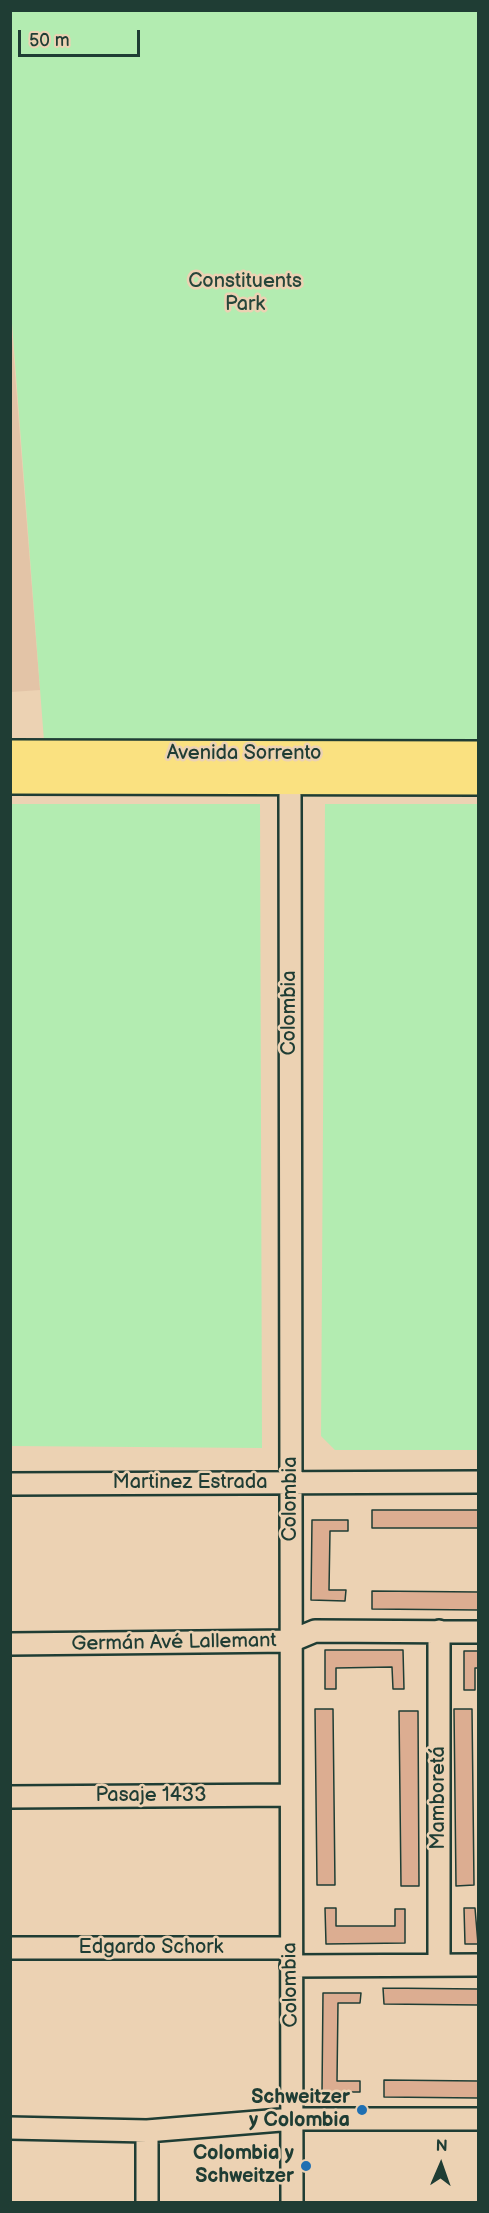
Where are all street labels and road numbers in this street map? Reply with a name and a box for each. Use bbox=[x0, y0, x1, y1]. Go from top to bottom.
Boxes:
street label: Avenida Sorrento bbox=[167, 742, 321, 766]
street label: Colombia bbox=[278, 970, 302, 1056]
street label: Colombia bbox=[279, 1456, 303, 1542]
street label: Martinez Estrada bbox=[112, 1471, 268, 1495]
street label: Germán Avé Lallemant bbox=[71, 1629, 277, 1657]
street label: Mamboretá bbox=[427, 1746, 451, 1850]
street label: Pasaje 1433 bbox=[96, 1784, 206, 1808]
street label: Edgardo Schork bbox=[79, 1936, 223, 1960]
street label: Colombia bbox=[278, 1942, 304, 2028]

